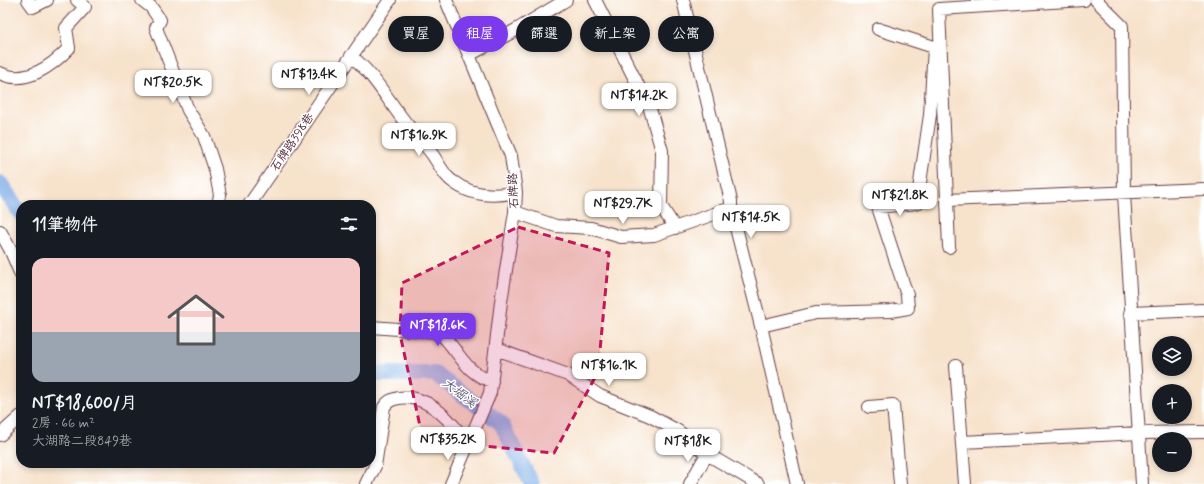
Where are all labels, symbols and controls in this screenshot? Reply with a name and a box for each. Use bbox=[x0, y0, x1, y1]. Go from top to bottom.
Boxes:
chip: 買屋 bbox=[388, 16, 444, 52]
chip: 租屋 bbox=[452, 16, 508, 52]
chip: 篩選 bbox=[516, 16, 572, 52]
chip: 新上架 bbox=[580, 16, 650, 52]
chip: 公寓 bbox=[658, 16, 714, 52]
pin: NT$13.4K bbox=[268, 62, 350, 96]
text: NT$13.4K bbox=[281, 66, 337, 83]
pin: NT$20.5K bbox=[132, 70, 214, 104]
text: NT$20.5K bbox=[144, 74, 202, 91]
pin: NT$14.2K bbox=[598, 83, 680, 117]
text: NT$14.2K bbox=[610, 87, 668, 104]
street label: 石牌路398巷 bbox=[267, 110, 318, 175]
pin: NT$16.9K bbox=[378, 123, 460, 157]
text: NT$16.9K bbox=[391, 127, 447, 144]
street label: 石牌路 bbox=[505, 173, 523, 209]
pin: NT$21.8K bbox=[859, 183, 941, 217]
text: NT$21.8K bbox=[872, 187, 928, 204]
pin: NT$29.7K bbox=[582, 191, 664, 225]
text: NT$29.7K bbox=[593, 195, 653, 212]
pin: NT$14.5K bbox=[710, 205, 792, 239]
text: NT$14.5K bbox=[722, 209, 780, 226]
icon: filters bbox=[338, 213, 360, 235]
text: 11筆物件 bbox=[32, 214, 98, 236]
icon: home bbox=[160, 284, 232, 356]
pin: NT$18.6K bbox=[397, 313, 479, 347]
text: NT$18.6K bbox=[410, 317, 466, 334]
map controls bbox=[1152, 336, 1192, 472]
button: layers bbox=[1152, 336, 1192, 376]
pin: NT$16.1K bbox=[568, 353, 650, 387]
text: NT$16.1K bbox=[581, 357, 637, 374]
water label: 大堀溪 bbox=[438, 375, 481, 412]
button: + bbox=[1152, 384, 1192, 424]
text: NT$18,600/月 bbox=[32, 392, 137, 414]
text: 2房 · 66 m² bbox=[32, 415, 95, 432]
pin: NT$35.2K bbox=[407, 427, 489, 461]
pin: NT$18K bbox=[655, 429, 721, 463]
text: NT$35.2K bbox=[420, 431, 476, 448]
button: − bbox=[1152, 432, 1192, 472]
text: 大湖路二段849巷 bbox=[32, 433, 132, 450]
text: NT$18K bbox=[664, 433, 712, 450]

